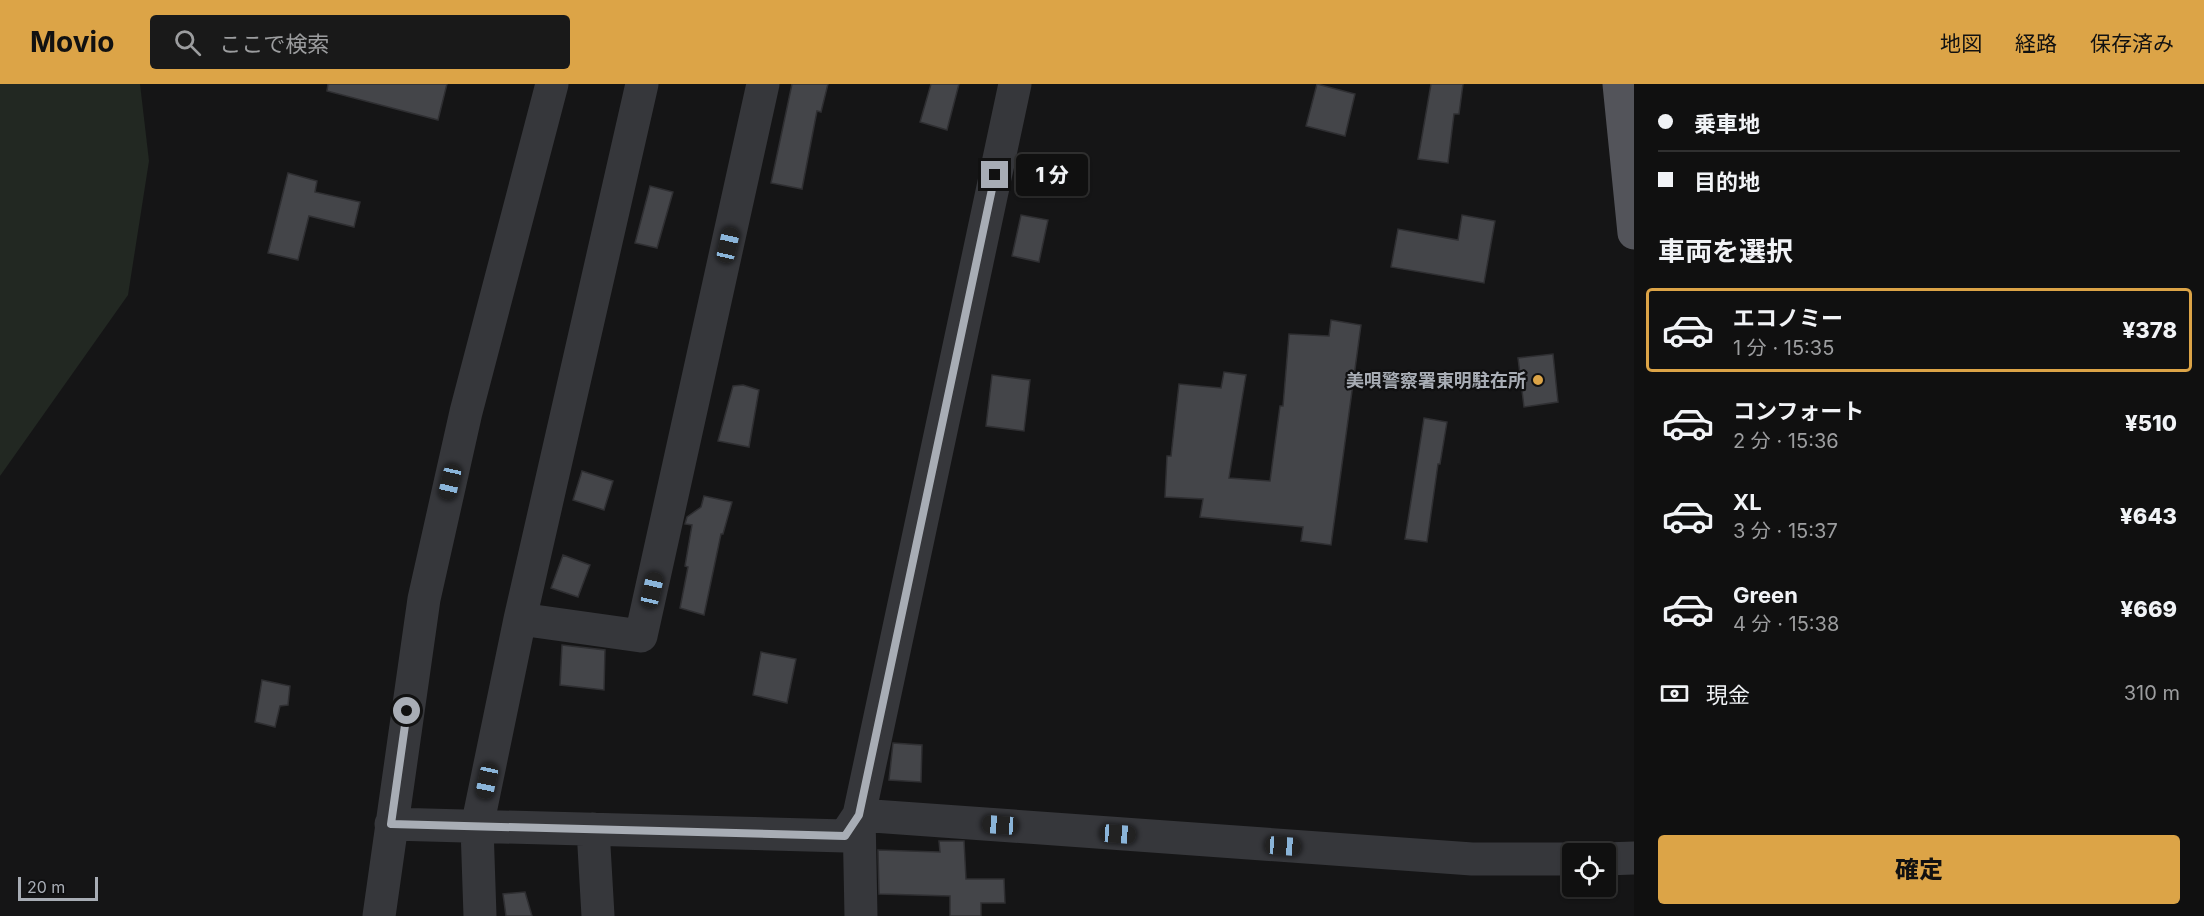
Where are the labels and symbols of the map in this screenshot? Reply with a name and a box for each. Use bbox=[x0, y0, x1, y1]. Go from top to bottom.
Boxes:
callout: 1 分 bbox=[1016, 154, 1088, 196]
route end bbox=[981, 161, 1008, 188]
car bbox=[715, 225, 741, 265]
place label: 美唄警察署東明駐在所 bbox=[1346, 370, 1526, 391]
marker: 美唄警察署東明駐在所 bbox=[1531, 373, 1545, 387]
car bbox=[437, 462, 463, 502]
car bbox=[639, 570, 665, 610]
route start bbox=[393, 697, 420, 724]
car bbox=[474, 762, 500, 800]
car bbox=[981, 815, 1019, 835]
car bbox=[1099, 824, 1137, 844]
car bbox=[1264, 836, 1302, 856]
scale bar bbox=[18, 874, 98, 902]

